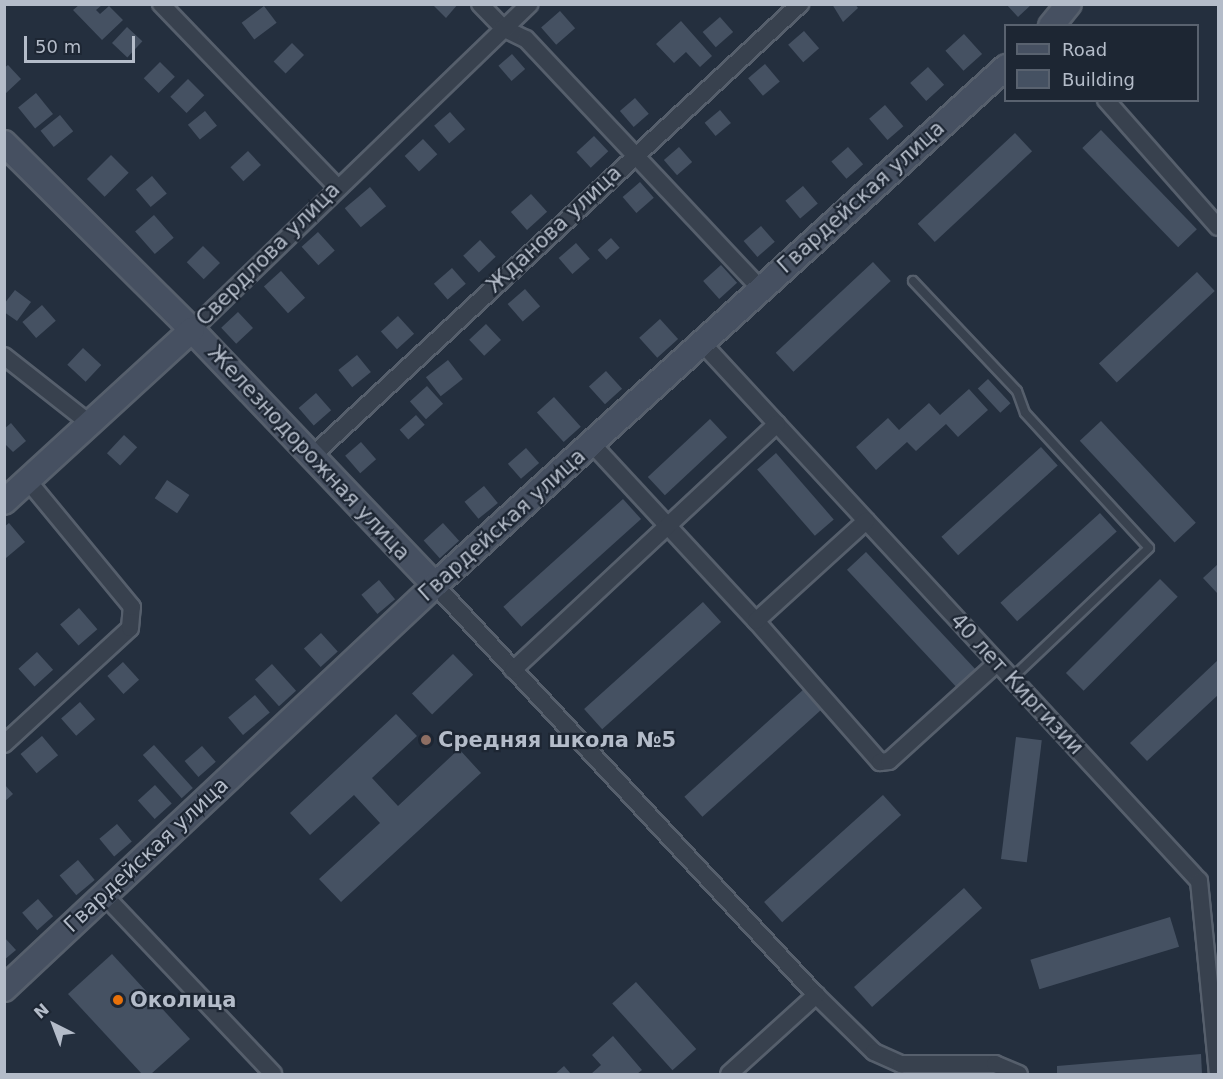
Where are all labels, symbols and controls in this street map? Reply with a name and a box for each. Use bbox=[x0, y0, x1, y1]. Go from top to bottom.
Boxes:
scale bar bbox=[27, 24, 138, 62]
legend bbox=[1004, 24, 1199, 102]
text: 50 m bbox=[35, 36, 81, 57]
text: Road bbox=[1062, 39, 1107, 60]
text: Building bbox=[1062, 69, 1135, 90]
street label: Гвардейская улица bbox=[772, 116, 950, 278]
street label: Жданова улица bbox=[481, 160, 627, 298]
street label: Свердлова улица bbox=[191, 177, 345, 331]
street label: Железнодорожная улица bbox=[203, 340, 415, 566]
street label: Гвардейская улица bbox=[413, 444, 591, 606]
street label: 40 лет Киргизии bbox=[945, 608, 1089, 760]
place label: Средняя школа №5 bbox=[438, 727, 676, 753]
marker: Средняя школа №5 bbox=[419, 733, 433, 747]
street label: Гвардейская улица bbox=[59, 772, 233, 938]
place label: Околица bbox=[130, 987, 236, 1013]
marker: Околица bbox=[111, 993, 125, 1007]
north arrow bbox=[24, 995, 84, 1055]
text: N bbox=[30, 1000, 53, 1023]

